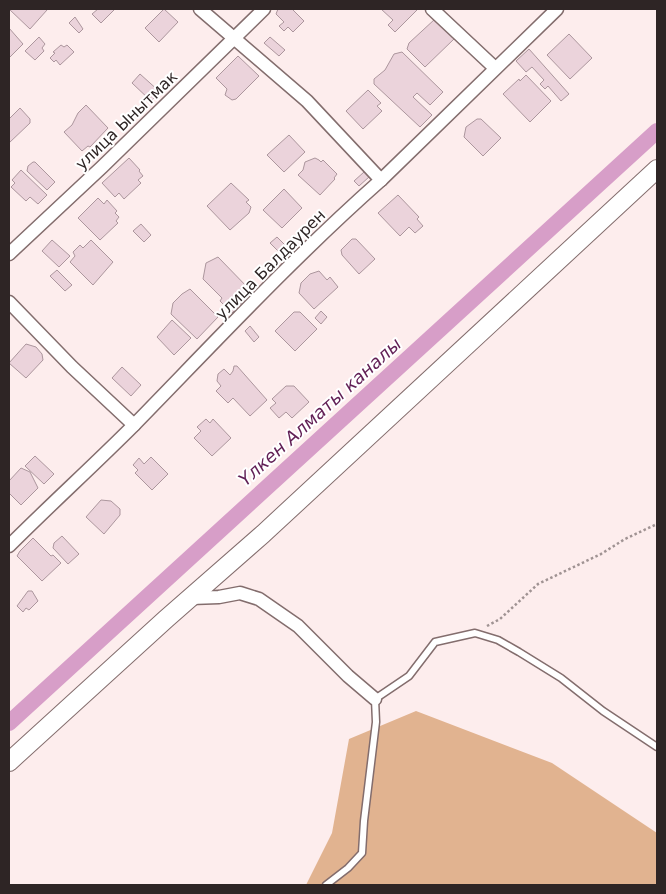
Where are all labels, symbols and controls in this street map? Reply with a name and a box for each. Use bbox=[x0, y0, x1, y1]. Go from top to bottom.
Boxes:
street label: улица Ынытмак bbox=[72, 67, 181, 174]
street label: улица Балдаурен bbox=[211, 205, 329, 323]
water label: Үлкен Алматы каналы bbox=[234, 333, 405, 490]

